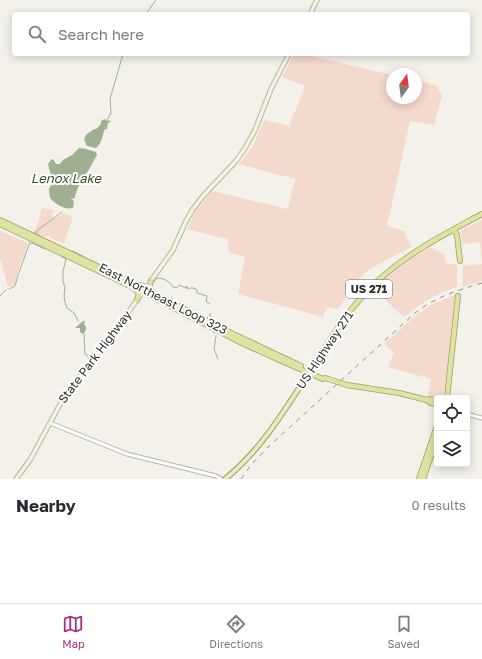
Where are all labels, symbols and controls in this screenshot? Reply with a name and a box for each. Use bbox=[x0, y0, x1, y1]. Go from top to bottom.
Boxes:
search box bbox=[12, 12, 470, 56]
icon: search bbox=[26, 23, 48, 45]
text: Search here bbox=[58, 25, 144, 43]
north arrow bbox=[386, 68, 422, 104]
water label: Lenox Lake bbox=[31, 170, 103, 186]
street label: East Northeast Loop 323 bbox=[97, 260, 230, 337]
road number: US 271 bbox=[346, 280, 392, 298]
street label: State Park Highway bbox=[55, 307, 135, 406]
street label: US Highway 271 bbox=[293, 308, 356, 392]
map controls bbox=[434, 395, 470, 467]
button: locate bbox=[434, 395, 470, 431]
button: layers bbox=[434, 431, 470, 467]
text: Nearby bbox=[16, 495, 76, 516]
text: 0 results bbox=[411, 497, 466, 513]
tab: Map bbox=[62, 613, 85, 650]
tab: Directions bbox=[209, 613, 263, 650]
tab: Saved bbox=[388, 613, 420, 650]

